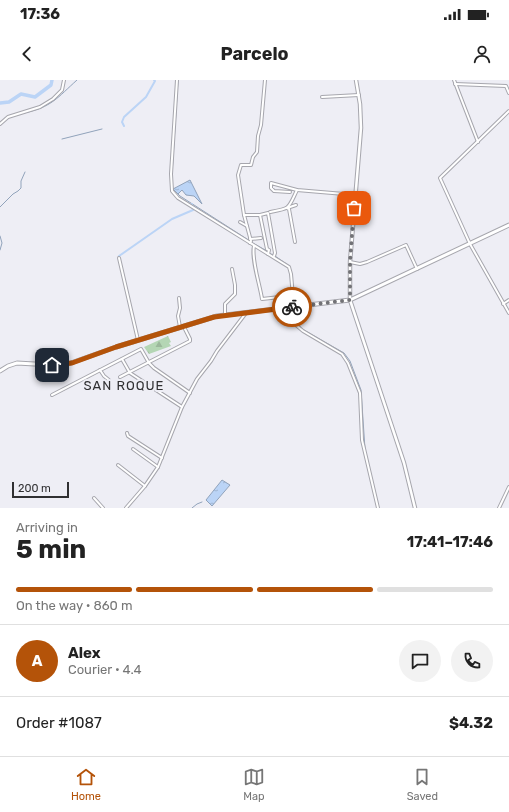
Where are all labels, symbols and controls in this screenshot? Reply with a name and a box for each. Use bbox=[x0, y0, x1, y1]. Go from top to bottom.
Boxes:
text: 17:36 bbox=[20, 5, 60, 23]
icon: back bbox=[16, 43, 38, 65]
text: Parcelo bbox=[220, 43, 289, 65]
icon: person bbox=[471, 43, 493, 65]
pin bbox=[337, 191, 371, 225]
icon: bag bbox=[343, 197, 365, 219]
courier bbox=[272, 287, 312, 327]
icon: bike bbox=[281, 296, 303, 318]
pin bbox=[35, 348, 69, 382]
icon: home bbox=[41, 354, 63, 376]
district label: SAN ROQUE bbox=[84, 378, 164, 393]
scale bar bbox=[12, 480, 69, 499]
text: 200 m bbox=[18, 482, 51, 495]
text: Arriving in bbox=[16, 520, 78, 535]
text: 17:41–17:46 bbox=[407, 533, 493, 551]
text: 5 min bbox=[16, 534, 86, 565]
text: On the way · 860 m bbox=[16, 598, 133, 613]
button: chat bbox=[399, 640, 441, 682]
button: phone bbox=[451, 640, 493, 682]
text: Alex bbox=[68, 644, 101, 662]
text: A bbox=[32, 652, 42, 670]
text: Courier · 4.4 bbox=[68, 662, 142, 677]
text: Order #1087 bbox=[16, 714, 102, 732]
text: $4.32 bbox=[449, 714, 493, 732]
tab: Home bbox=[71, 766, 101, 803]
tab: Map bbox=[243, 766, 265, 803]
tab: Saved bbox=[407, 766, 438, 803]

